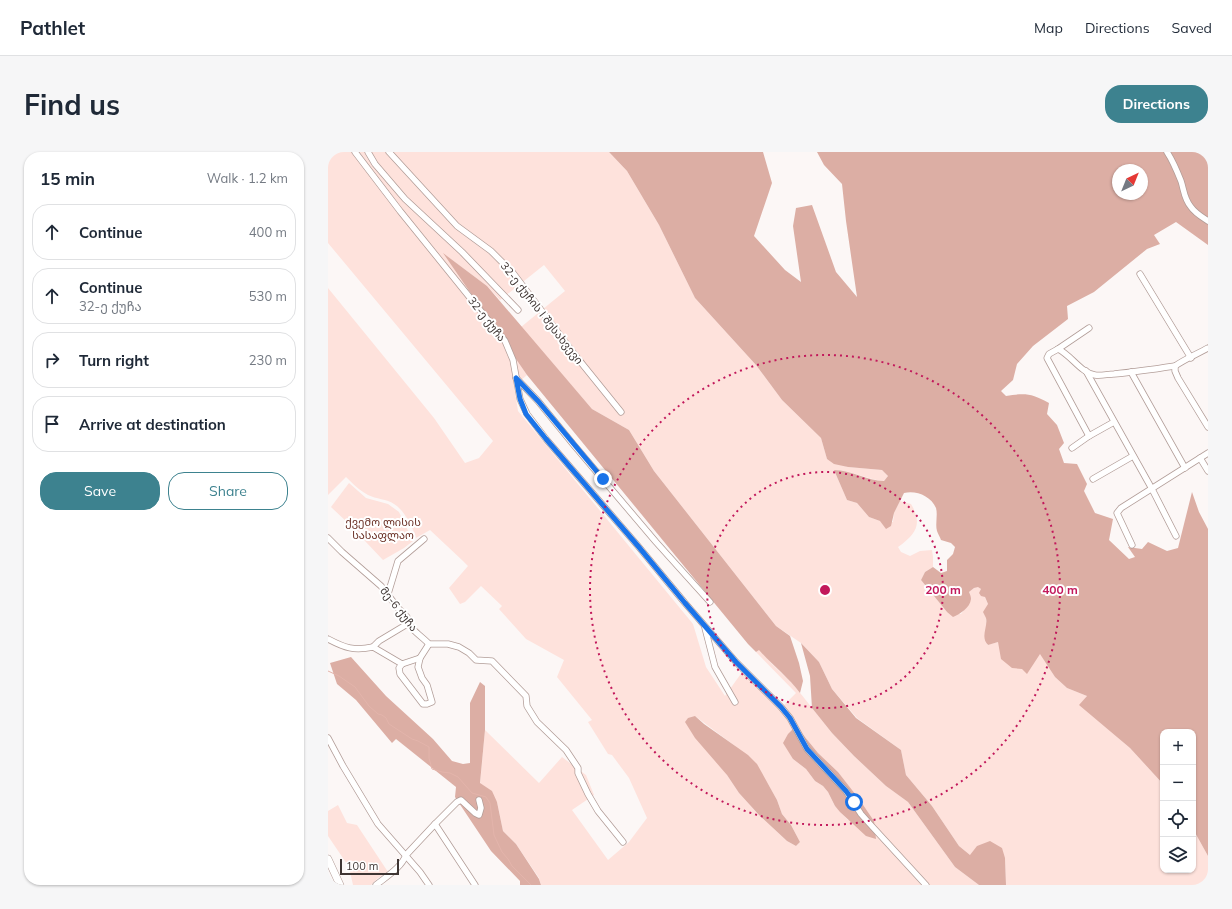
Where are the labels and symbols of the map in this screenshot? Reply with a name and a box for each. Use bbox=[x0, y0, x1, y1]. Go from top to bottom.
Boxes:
north arrow bbox=[1112, 164, 1148, 200]
street label: 32-ე ქუჩის I შესახვევი bbox=[498, 259, 586, 367]
street label: 32-ე ქუჩა bbox=[465, 294, 509, 344]
route end bbox=[594, 470, 612, 488]
park label: ქვემო ლისის სასაფლაო bbox=[345, 515, 421, 542]
text: 200 m bbox=[925, 582, 961, 597]
text: 400 m bbox=[1042, 582, 1078, 597]
centre of rings bbox=[818, 583, 832, 597]
street label: მე-6 ქუჩა bbox=[377, 584, 421, 634]
route start bbox=[845, 793, 863, 811]
scale bar bbox=[340, 857, 399, 876]

